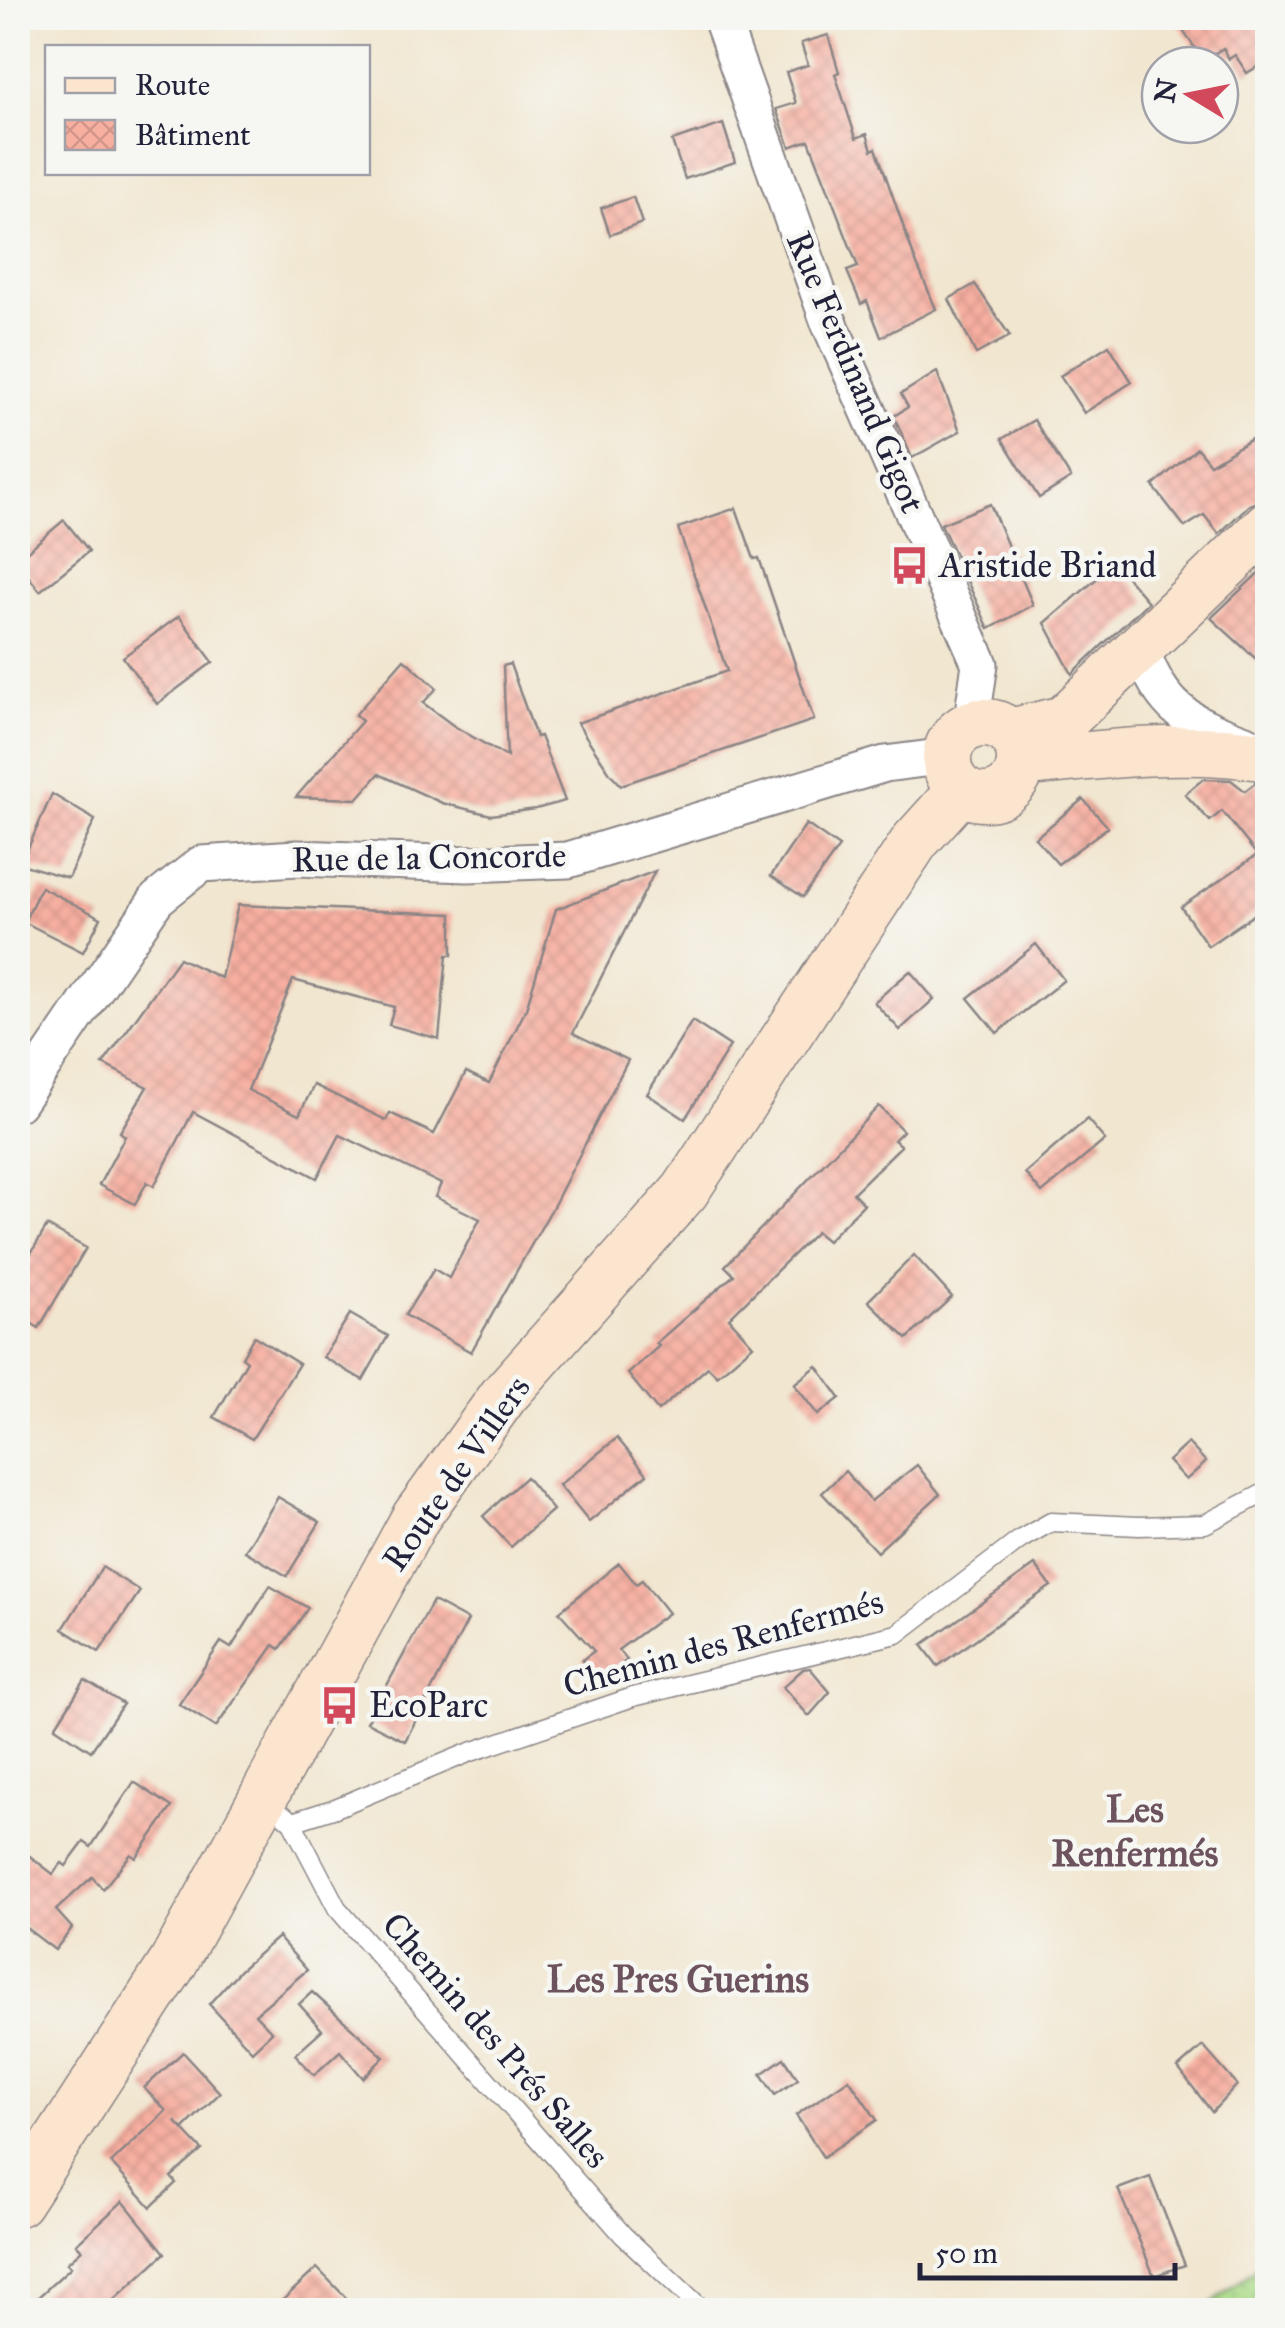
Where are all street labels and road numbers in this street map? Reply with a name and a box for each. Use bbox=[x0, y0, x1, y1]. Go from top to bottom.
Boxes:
street label: Rue Ferdinand Gigot bbox=[777, 225, 934, 519]
street label: Rue de la Concorde bbox=[291, 834, 567, 881]
street label: Route de Villers bbox=[373, 1367, 539, 1579]
street label: Chemin des Renfermés bbox=[558, 1580, 888, 1707]
street label: Chemin des Prés Salles bbox=[373, 1904, 618, 2177]

